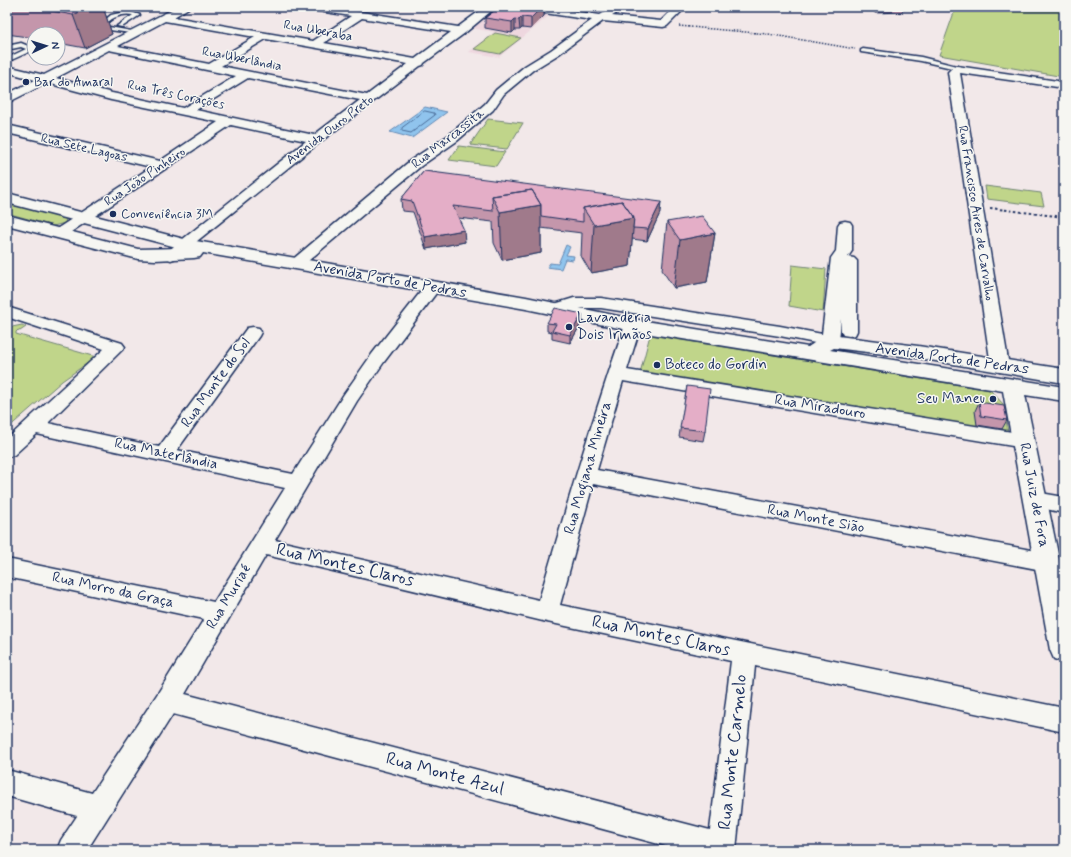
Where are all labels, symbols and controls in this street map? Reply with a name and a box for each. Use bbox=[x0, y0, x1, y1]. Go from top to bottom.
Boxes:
street label: Rua Uberaba bbox=[282, 17, 354, 45]
north arrow bbox=[26, 26, 66, 66]
text: N bbox=[48, 41, 62, 50]
street label: Rua Uberlândia bbox=[201, 43, 283, 75]
place label: Bar do Amaral bbox=[34, 74, 113, 91]
street label: Rua Três Corações bbox=[126, 76, 226, 114]
marker: Bar do Amaral bbox=[21, 77, 31, 87]
street label: Avenida Ouro Preto bbox=[283, 91, 377, 169]
street label: Rua Marcassita bbox=[408, 105, 488, 173]
street label: Rua Francisco Aires de Carvalho bbox=[954, 124, 998, 302]
street label: Rua Sete Lagoas bbox=[39, 130, 129, 166]
street label: Rua João Pinheiro bbox=[101, 144, 189, 210]
place label: Conveniência 3M bbox=[121, 206, 213, 223]
marker: Conveniência 3M bbox=[108, 209, 118, 219]
street label: Avenida Porto de Pedras bbox=[312, 257, 468, 303]
place label: Lavanderia Dois Irmãos bbox=[577, 308, 652, 345]
marker: Lavanderia Dois Irmãos bbox=[564, 322, 574, 332]
street label: Rua Monte do Sol bbox=[177, 334, 255, 432]
street label: Avenida Porto de Pedras bbox=[874, 338, 1030, 380]
place label: Boteco do Gordin bbox=[665, 355, 767, 375]
marker: Boteco do Gordin bbox=[652, 360, 662, 370]
place label: Seu Maneu bbox=[917, 389, 985, 409]
street label: Rua Miradouro bbox=[773, 390, 867, 424]
marker: Seu Maneu bbox=[988, 394, 998, 404]
street label: Rua Mogiana Mineira bbox=[559, 399, 618, 537]
street label: Rua Materlândia bbox=[113, 433, 219, 475]
street label: Rua Juiz de Fora bbox=[1014, 441, 1054, 549]
street label: Rua Monte Sião bbox=[766, 500, 866, 538]
street label: Rua Montes Claros bbox=[274, 537, 416, 593]
street label: Rua Muriaé bbox=[202, 561, 256, 633]
street label: Rua Morro da Graça bbox=[50, 567, 176, 613]
street label: Rua Montes Claros bbox=[590, 610, 732, 662]
street label: Rua Monte Carmelo bbox=[713, 673, 753, 831]
street label: Rua Monte Azul bbox=[383, 747, 507, 801]

